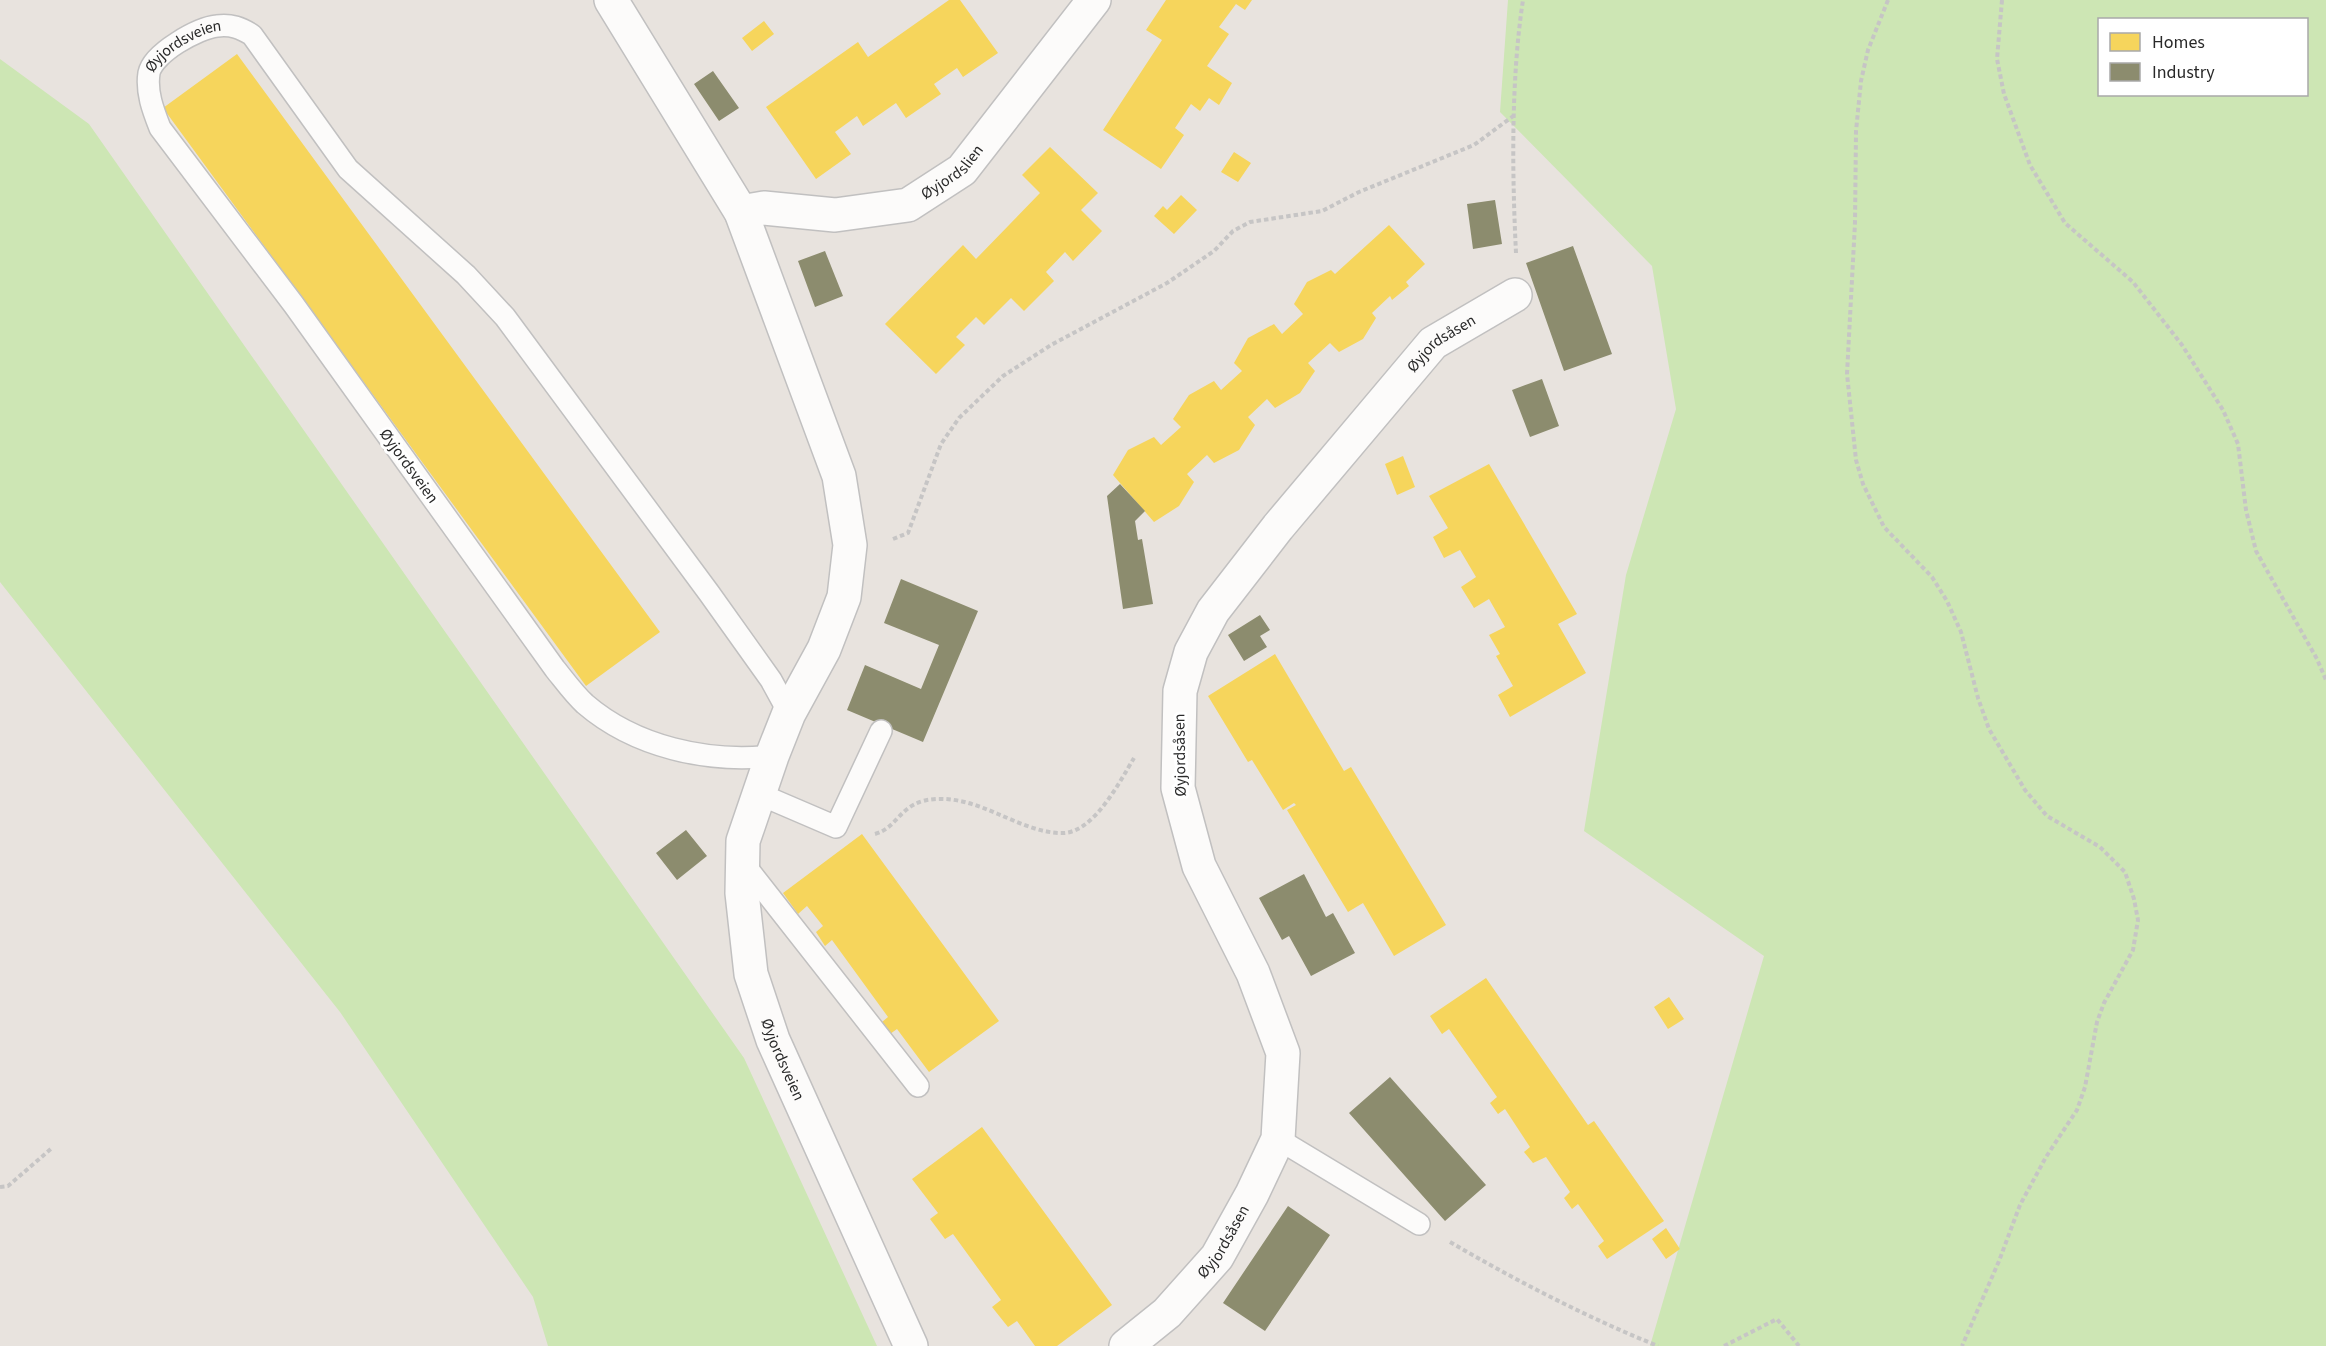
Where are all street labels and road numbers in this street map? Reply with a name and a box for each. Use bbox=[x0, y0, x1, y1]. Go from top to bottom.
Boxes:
street label: Øyjordsveien bbox=[140, 15, 222, 76]
street label: Øyjordslien bbox=[917, 140, 989, 205]
street label: Øyjordsåsen bbox=[1402, 309, 1480, 377]
street label: Øyjordsveien bbox=[374, 424, 444, 508]
street label: Øyjordsåsen bbox=[1168, 713, 1192, 797]
street label: Øyjordsveien bbox=[756, 1016, 810, 1104]
street label: Øyjordsåsen bbox=[1192, 1201, 1255, 1283]

